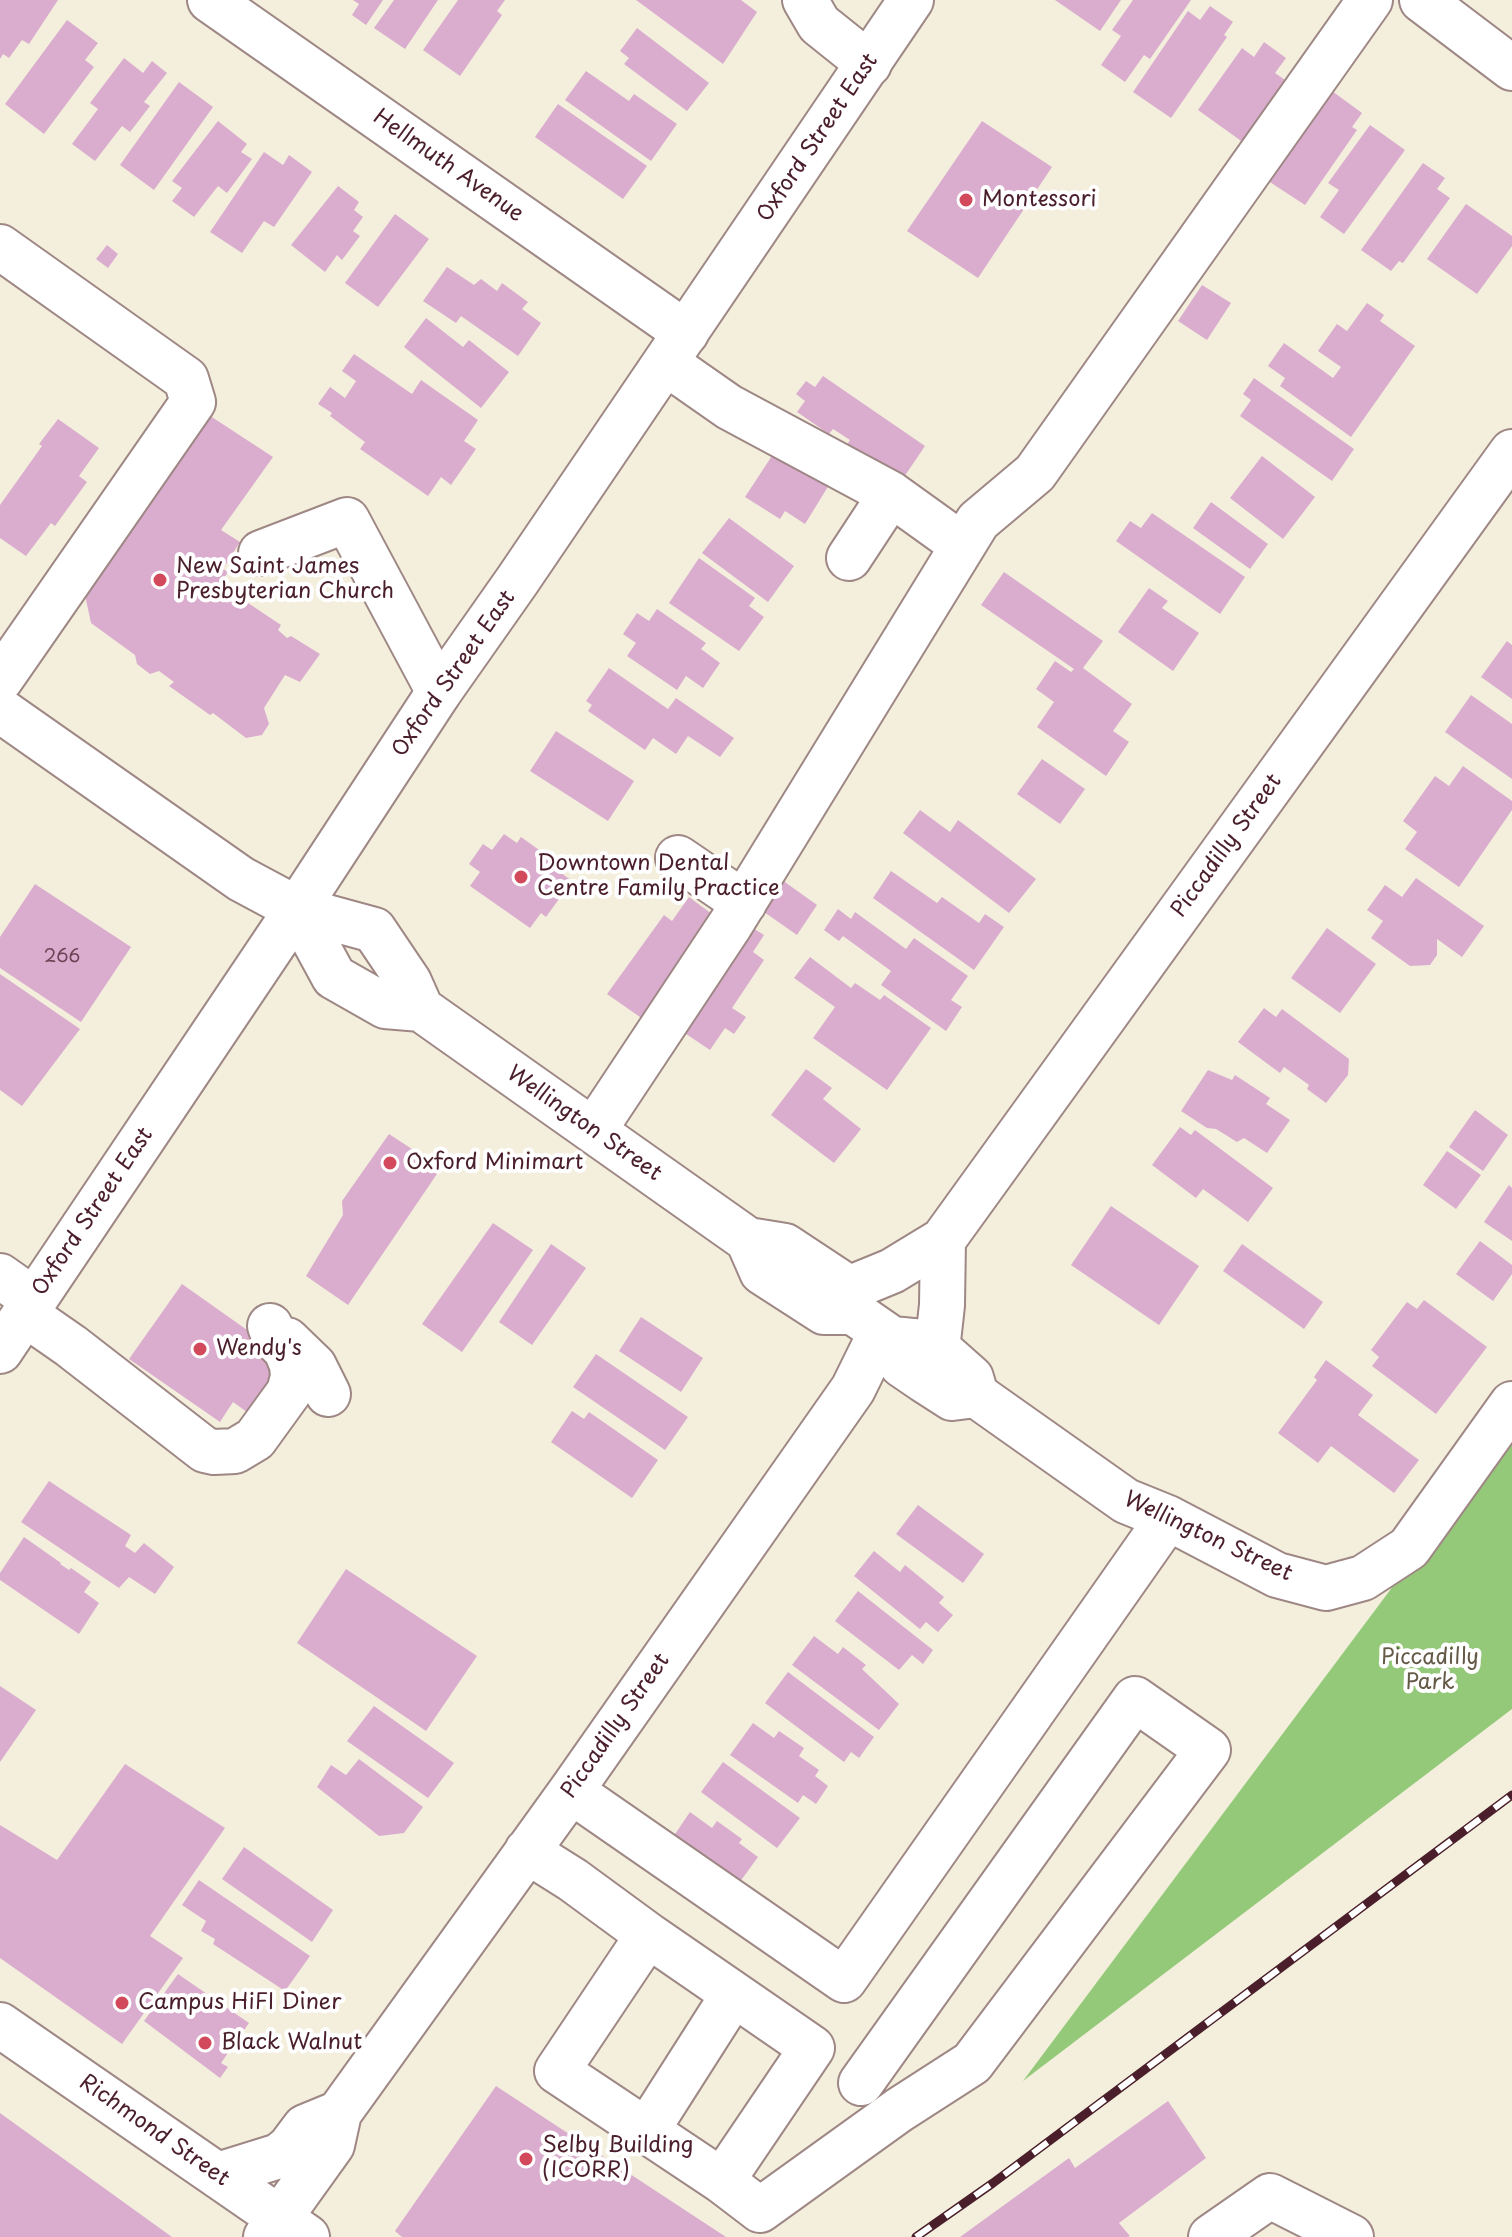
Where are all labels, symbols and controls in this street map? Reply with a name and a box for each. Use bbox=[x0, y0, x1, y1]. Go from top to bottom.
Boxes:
street label: Oxford Street East bbox=[752, 49, 884, 227]
street label: Hellmuth Avenue bbox=[368, 104, 528, 228]
place label: Montessori bbox=[982, 187, 1096, 213]
marker: Montessori bbox=[957, 191, 975, 209]
place label: New Saint James Presbyterian Church bbox=[176, 554, 394, 606]
marker: New Saint James Presbyterian Church bbox=[151, 571, 169, 589]
street label: Oxford Street East bbox=[387, 586, 521, 762]
street label: Piccadilly Street bbox=[1166, 769, 1288, 923]
place label: Downtown Dental Centre Family Practice bbox=[537, 851, 780, 902]
marker: Downtown Dental Centre Family Practice bbox=[512, 868, 530, 886]
house number: 266 bbox=[44, 946, 80, 968]
street label: Wellington Street bbox=[502, 1061, 666, 1187]
street label: Oxford Street East bbox=[27, 1123, 159, 1301]
place label: Oxford Minimart bbox=[406, 1150, 583, 1176]
marker: Oxford Minimart bbox=[381, 1154, 399, 1172]
place label: Wendy's bbox=[216, 1336, 302, 1362]
marker: Wendy's bbox=[191, 1340, 209, 1358]
street label: Wellington Street bbox=[1120, 1486, 1296, 1588]
park label: Piccadilly Park bbox=[1381, 1645, 1479, 1696]
street label: Piccadilly Street bbox=[556, 1649, 676, 1803]
place label: Campus HiFI Diner bbox=[138, 1990, 341, 2016]
marker: Campus HiFI Diner bbox=[113, 1994, 131, 2012]
place label: Black Walnut bbox=[221, 2030, 362, 2056]
marker: Black Walnut bbox=[196, 2034, 214, 2052]
street label: Richmond Street bbox=[74, 2069, 234, 2193]
place label: Selby Building (ICORR) bbox=[542, 2133, 693, 2184]
marker: Selby Building (ICORR) bbox=[517, 2150, 535, 2168]

